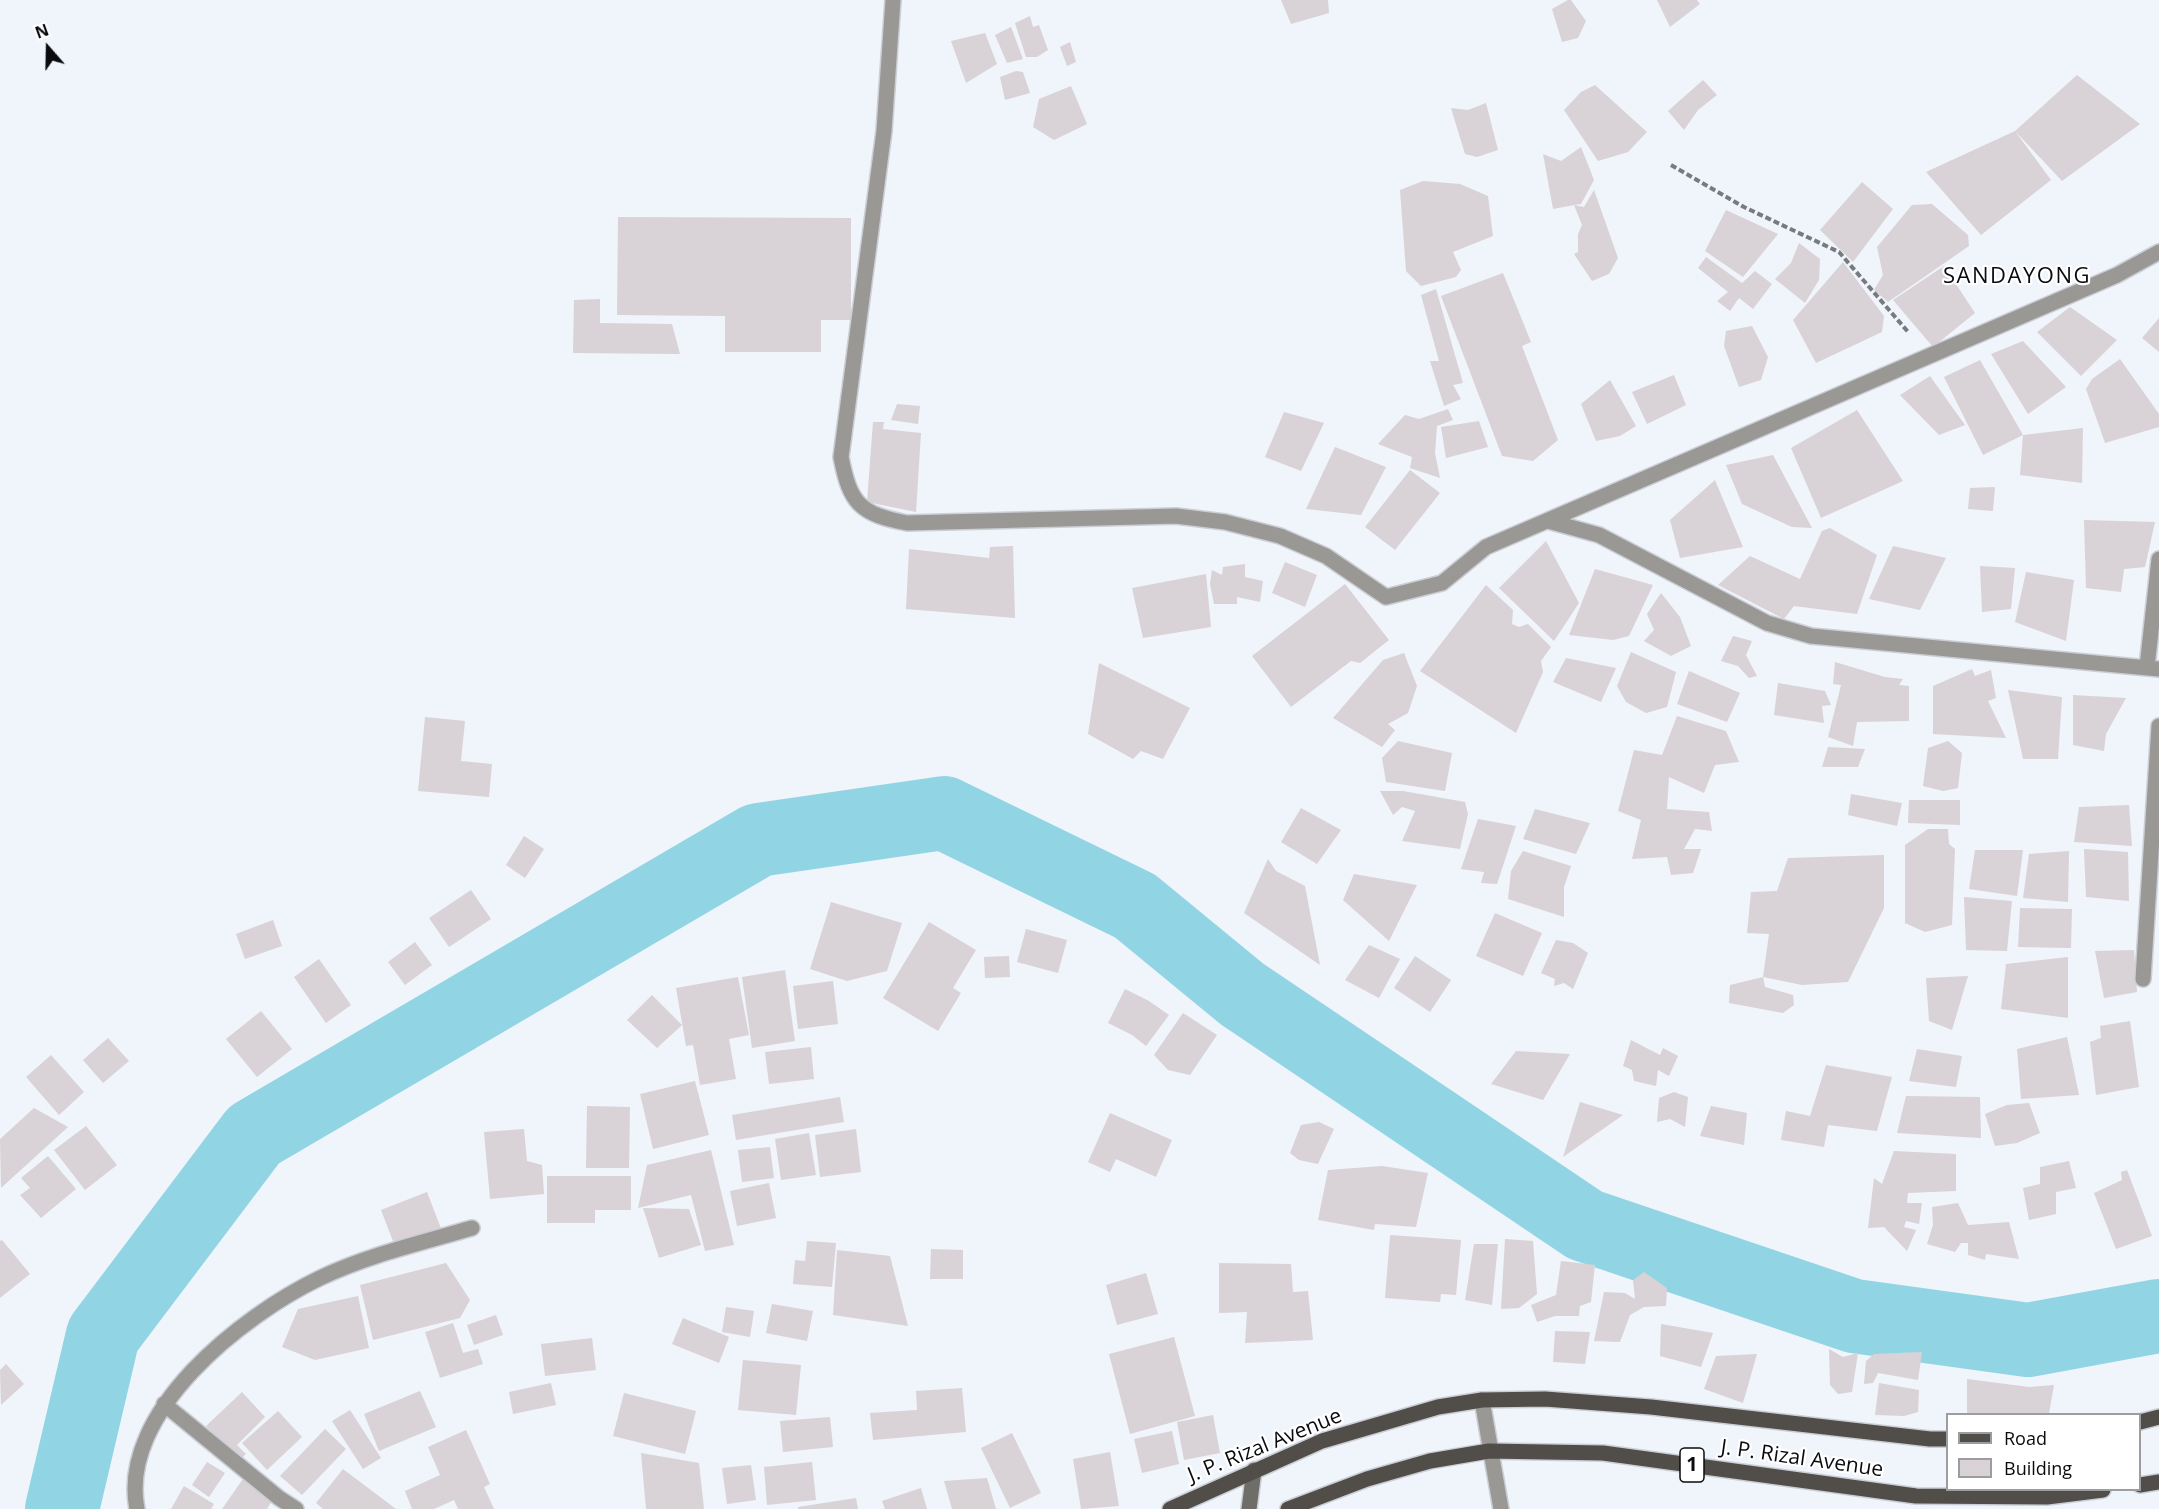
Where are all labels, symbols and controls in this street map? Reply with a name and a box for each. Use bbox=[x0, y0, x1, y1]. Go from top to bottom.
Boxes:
north arrow bbox=[18, 18, 78, 78]
text: N bbox=[32, 19, 52, 44]
district label: SANDAYONG bbox=[1943, 264, 2091, 290]
street label: J. P. Rizal Avenue bbox=[1184, 1404, 1346, 1488]
legend bbox=[1946, 1413, 2141, 1491]
text: Road bbox=[2004, 1426, 2047, 1450]
street label: J. P. Rizal Avenue bbox=[1719, 1435, 1885, 1483]
road number: 1 bbox=[1680, 1448, 1704, 1482]
text: Building bbox=[2004, 1456, 2072, 1480]

